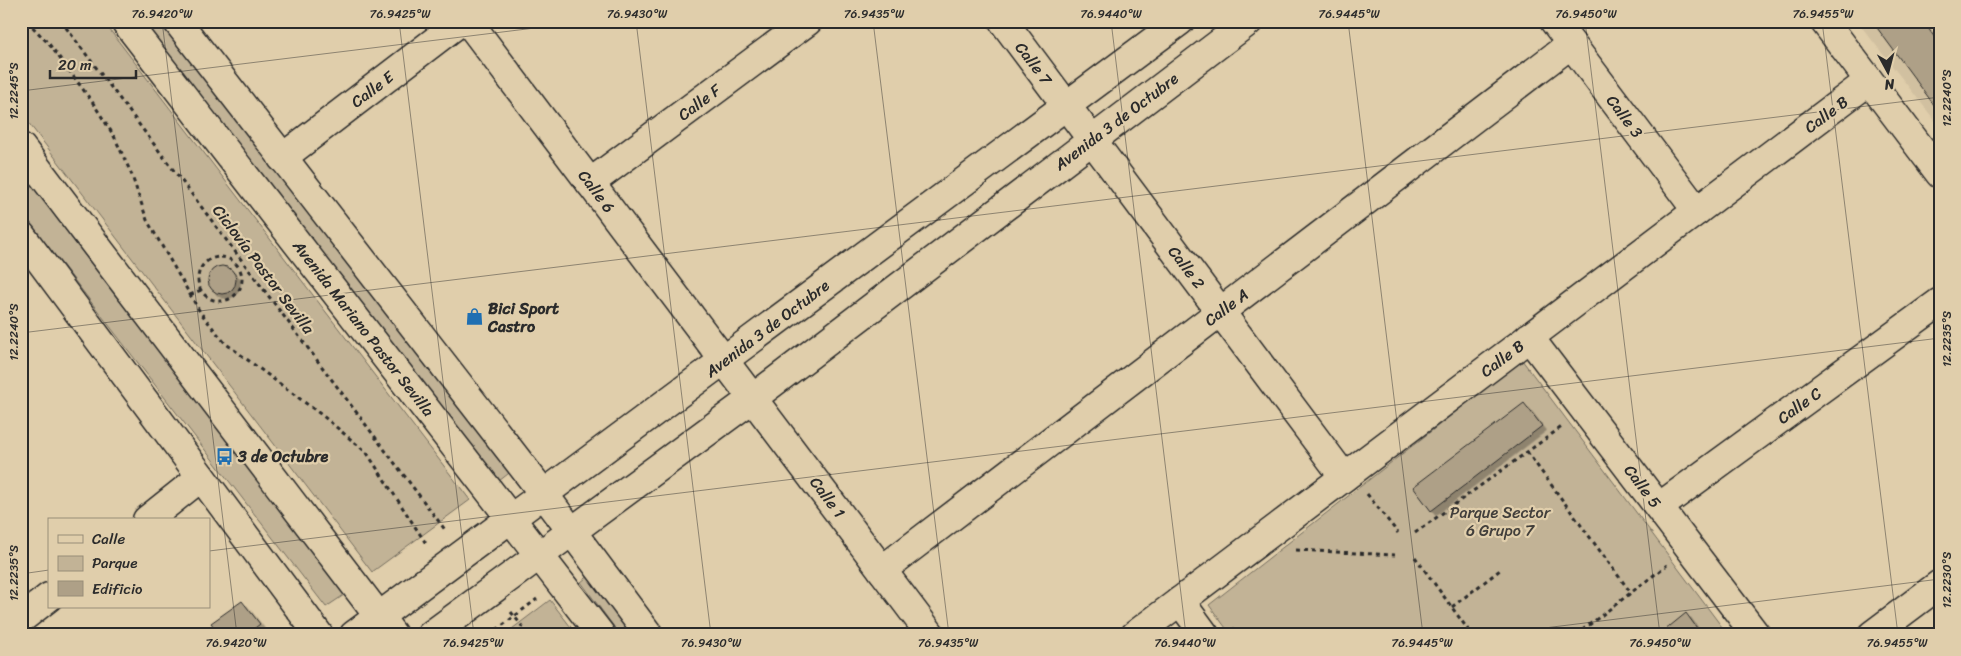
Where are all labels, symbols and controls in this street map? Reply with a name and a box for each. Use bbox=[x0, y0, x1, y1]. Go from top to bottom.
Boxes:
text: 76.9420°W bbox=[131, 3, 193, 25]
text: 76.9425°W bbox=[370, 3, 431, 25]
text: 76.9430°W bbox=[607, 3, 668, 25]
text: 76.9435°W bbox=[844, 3, 905, 25]
text: 76.9440°W bbox=[1080, 3, 1143, 25]
text: 76.9445°W bbox=[1318, 3, 1380, 25]
text: 76.9450°W bbox=[1555, 3, 1617, 25]
text: 76.9455°W bbox=[1792, 3, 1854, 25]
street label: Calle 7 bbox=[1007, 35, 1060, 92]
scale bar bbox=[50, 48, 136, 80]
north arrow bbox=[1864, 48, 1914, 98]
text: 20 m bbox=[58, 52, 92, 78]
text: 12.2245°S bbox=[3, 62, 25, 120]
street label: Calle E bbox=[344, 63, 401, 116]
street label: Avenida 3 de Octubre bbox=[1047, 65, 1185, 179]
text: 12.2240°S bbox=[1936, 69, 1958, 127]
text: N bbox=[1883, 71, 1897, 97]
street label: Calle F bbox=[671, 76, 728, 128]
street label: Calle 3 bbox=[1598, 88, 1651, 144]
street label: Calle B bbox=[1798, 88, 1855, 141]
street label: Calle 6 bbox=[570, 163, 623, 219]
street label: Ciclovía Pastor Sevilla bbox=[205, 198, 323, 341]
street label: Avenida Mariano Pastor Sevilla bbox=[284, 233, 442, 423]
street label: Calle 2 bbox=[1160, 239, 1213, 296]
street label: Avenida 3 de Octubre bbox=[698, 272, 836, 386]
street label: Calle A bbox=[1198, 281, 1255, 334]
place label: Bici Sport Castro bbox=[487, 294, 559, 341]
text: 12.2240°S bbox=[3, 303, 25, 361]
shop icon: Bici Sport Castro bbox=[464, 307, 484, 327]
text: 12.2235°S bbox=[1936, 310, 1958, 367]
street label: Calle B bbox=[1474, 332, 1531, 385]
street label: Calle C bbox=[1771, 379, 1828, 432]
place label: 3 de Octubre bbox=[237, 442, 328, 471]
bus stop icon: 3 de Octubre bbox=[214, 446, 234, 466]
street label: Calle 5 bbox=[1616, 458, 1669, 515]
street label: Calle 1 bbox=[802, 470, 853, 525]
park label: Parque Sector 6 Grupo 7 bbox=[1450, 498, 1552, 545]
legend bbox=[48, 518, 210, 608]
text: Calle bbox=[92, 526, 125, 552]
text: 12.2235°S bbox=[3, 544, 25, 601]
text: Parque bbox=[92, 550, 137, 576]
text: 12.2230°S bbox=[1936, 551, 1958, 608]
text: Edificio bbox=[92, 576, 143, 602]
text: 76.9420°W bbox=[205, 632, 267, 654]
text: 76.9425°W bbox=[443, 632, 504, 654]
text: 76.9430°W bbox=[681, 632, 742, 654]
text: 76.9435°W bbox=[918, 632, 979, 654]
text: 76.9440°W bbox=[1154, 632, 1217, 654]
text: 76.9445°W bbox=[1391, 632, 1453, 654]
text: 76.9450°W bbox=[1629, 632, 1691, 654]
text: 76.9455°W bbox=[1866, 632, 1928, 654]

